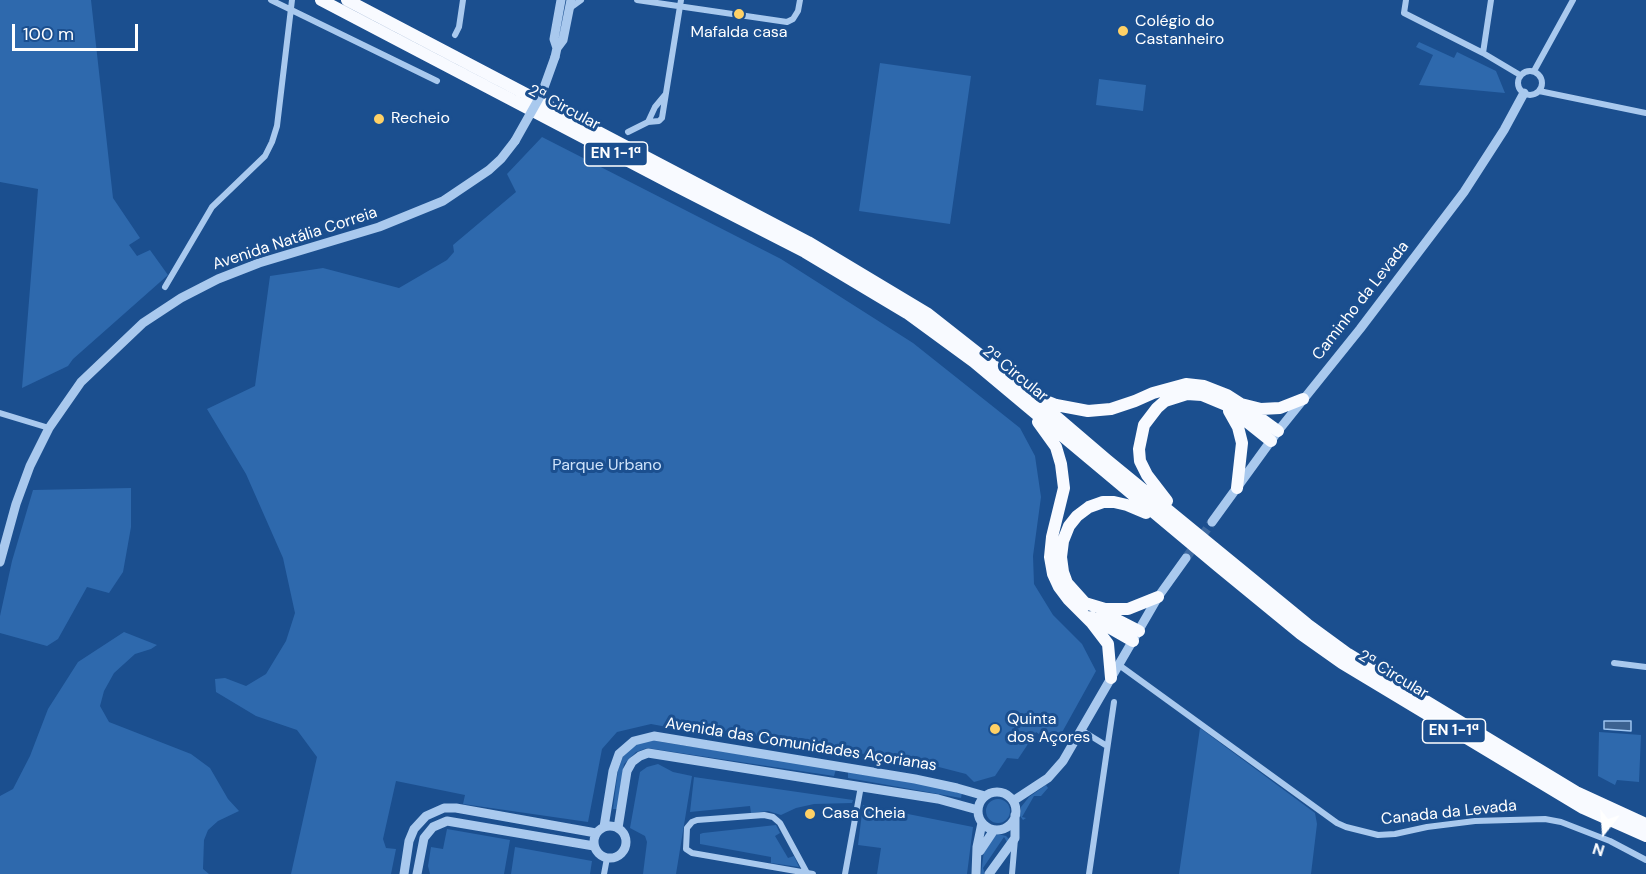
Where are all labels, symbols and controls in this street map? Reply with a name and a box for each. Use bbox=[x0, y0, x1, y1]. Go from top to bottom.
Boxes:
marker: Mafalda casa bbox=[732, 7, 746, 21]
scale bar bbox=[15, 12, 141, 50]
place label: Colégio do Castanheiro bbox=[1135, 12, 1224, 50]
text: 100 m bbox=[23, 22, 74, 46]
place label: Mafalda casa bbox=[690, 23, 788, 43]
marker: Colégio do Castanheiro bbox=[1116, 24, 1130, 38]
street label: 2ª Circular bbox=[525, 81, 603, 135]
place label: Recheio bbox=[391, 109, 450, 129]
marker: Recheio bbox=[372, 112, 386, 126]
road number: EN 1-1ª bbox=[584, 142, 648, 166]
street label: Avenida Natália Correia bbox=[210, 203, 380, 275]
street label: Caminho da Levada bbox=[1309, 238, 1413, 364]
street label: 2ª Circular bbox=[978, 342, 1052, 406]
park label: Parque Urbano bbox=[552, 456, 662, 476]
street label: 2ª Circular bbox=[1354, 647, 1432, 703]
place label: Quinta dos Açores bbox=[1007, 710, 1090, 748]
street label: Avenida das Comunidades Açorianas bbox=[664, 714, 938, 776]
road number: EN 1-1ª bbox=[1422, 719, 1486, 743]
marker: Quinta dos Açores bbox=[988, 722, 1002, 736]
street label: Canada da Levada bbox=[1380, 796, 1518, 830]
north arrow bbox=[1574, 802, 1634, 862]
place label: Casa Cheia bbox=[822, 804, 905, 824]
marker: Casa Cheia bbox=[803, 807, 817, 821]
text: N bbox=[1590, 838, 1607, 861]

